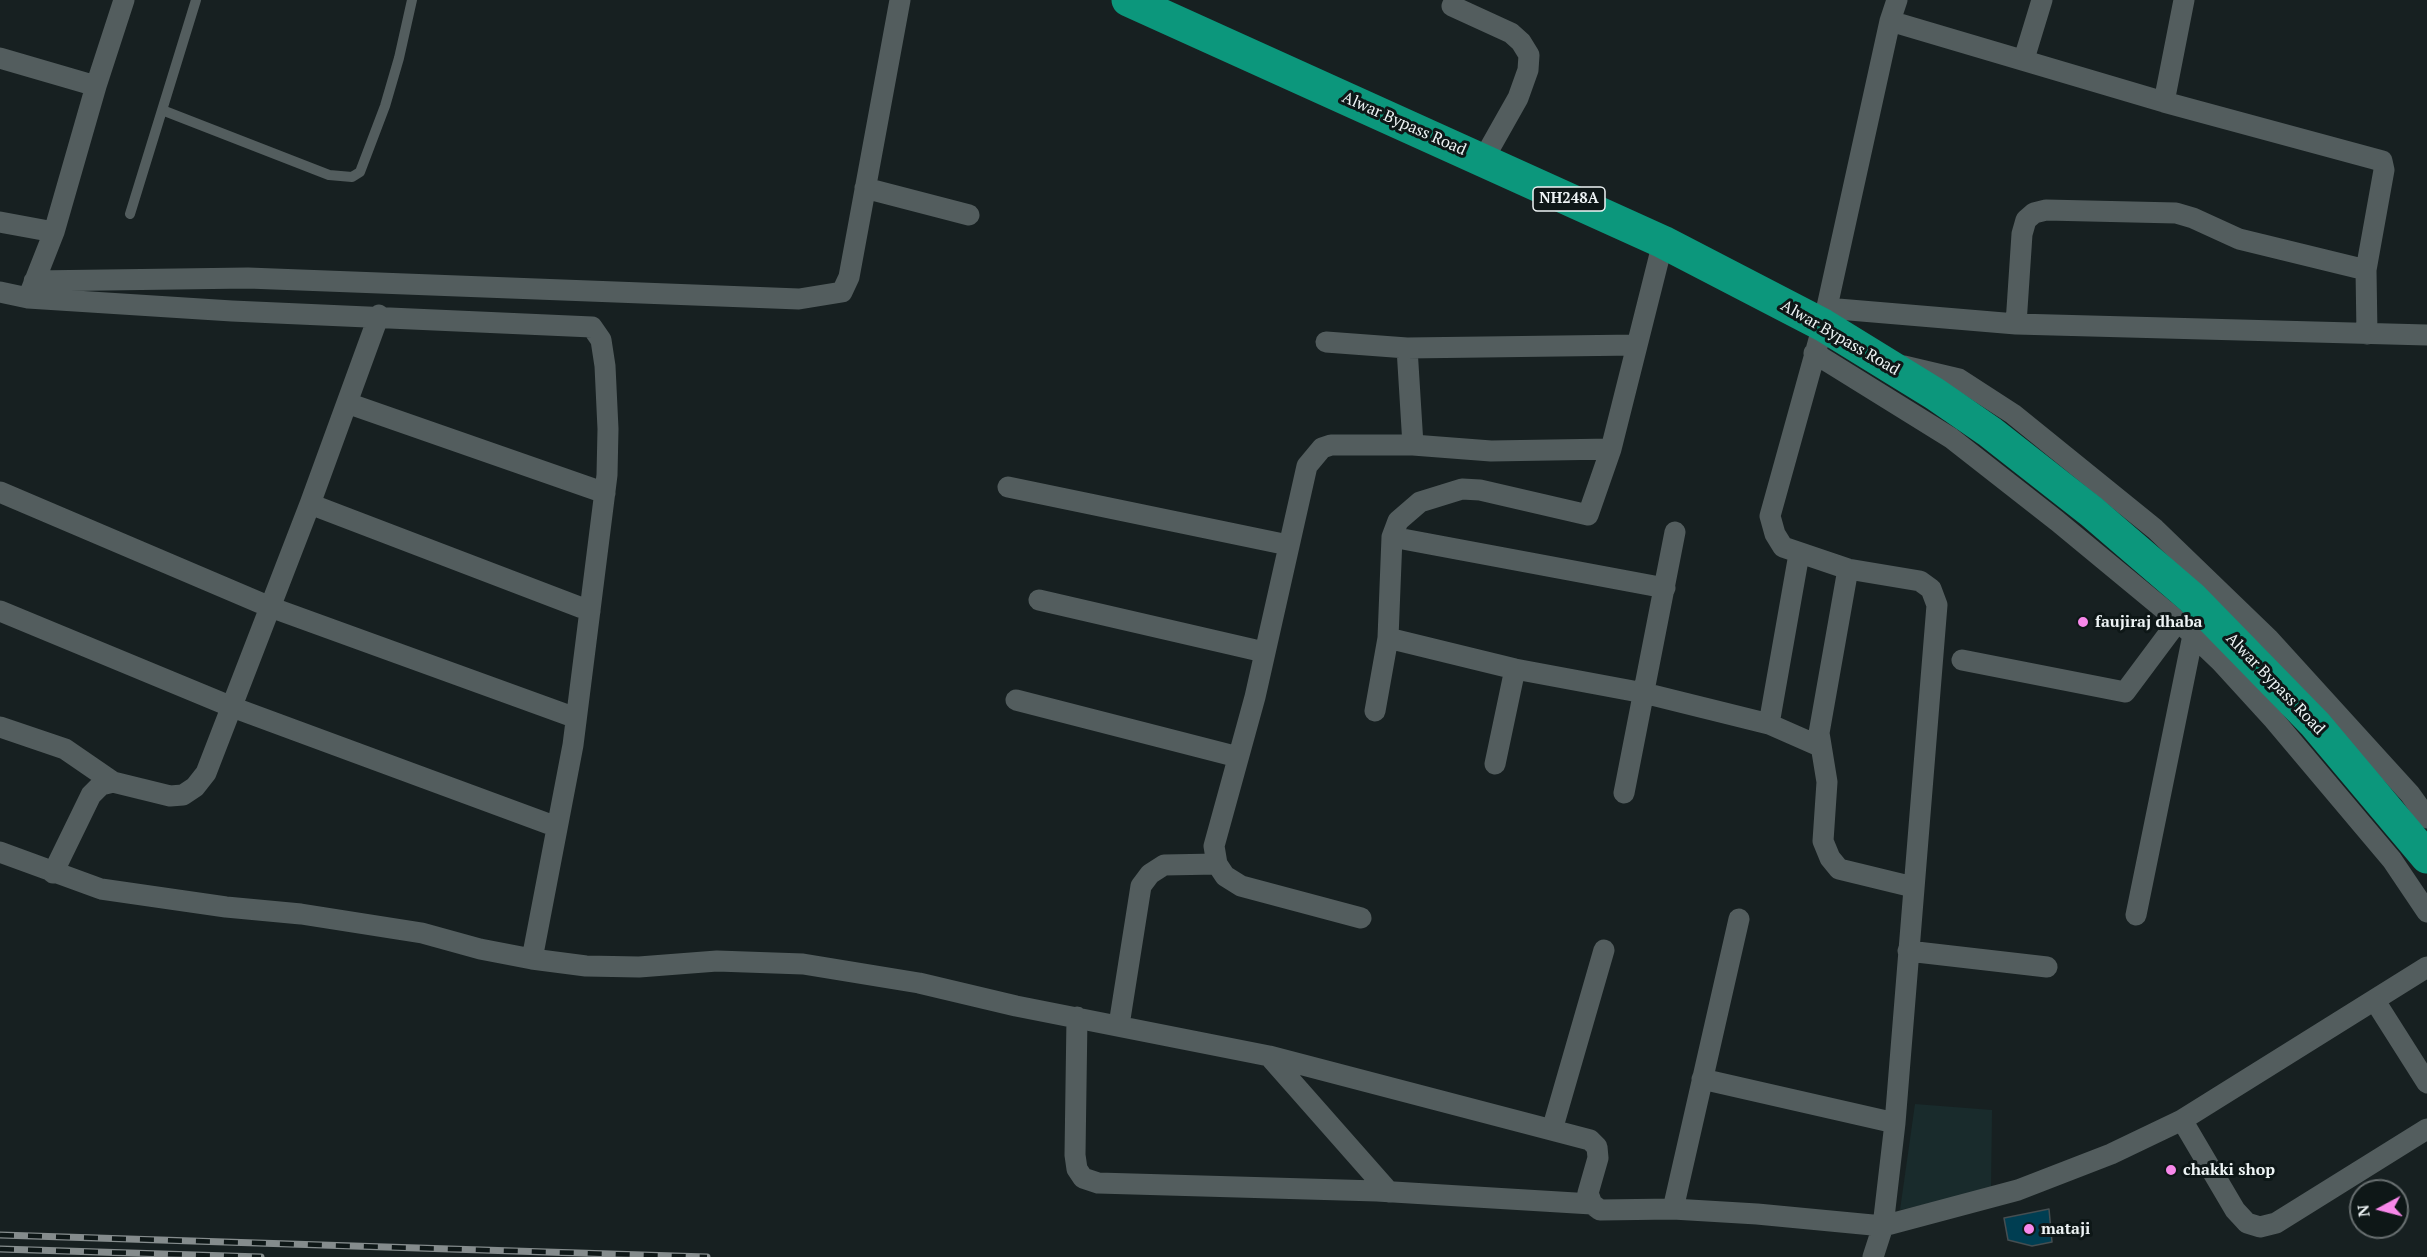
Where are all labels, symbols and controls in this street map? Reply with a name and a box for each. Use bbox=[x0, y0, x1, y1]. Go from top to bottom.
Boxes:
street label: Alwar Bypass Road bbox=[1339, 88, 1469, 160]
road number: NH248A bbox=[1533, 187, 1605, 211]
street label: Alwar Bypass Road bbox=[1777, 296, 1903, 380]
place label: faujiraj dhaba bbox=[2095, 612, 2202, 632]
marker: faujiraj dhaba bbox=[2076, 615, 2090, 629]
street label: Alwar Bypass Road bbox=[2222, 629, 2328, 739]
place label: chakki shop bbox=[2183, 1160, 2275, 1180]
marker: chakki shop bbox=[2164, 1163, 2178, 1177]
north arrow bbox=[2349, 1179, 2409, 1239]
text: N bbox=[2351, 1204, 2375, 1218]
place label: mataji bbox=[2041, 1219, 2090, 1239]
marker: mataji bbox=[2022, 1222, 2036, 1236]

